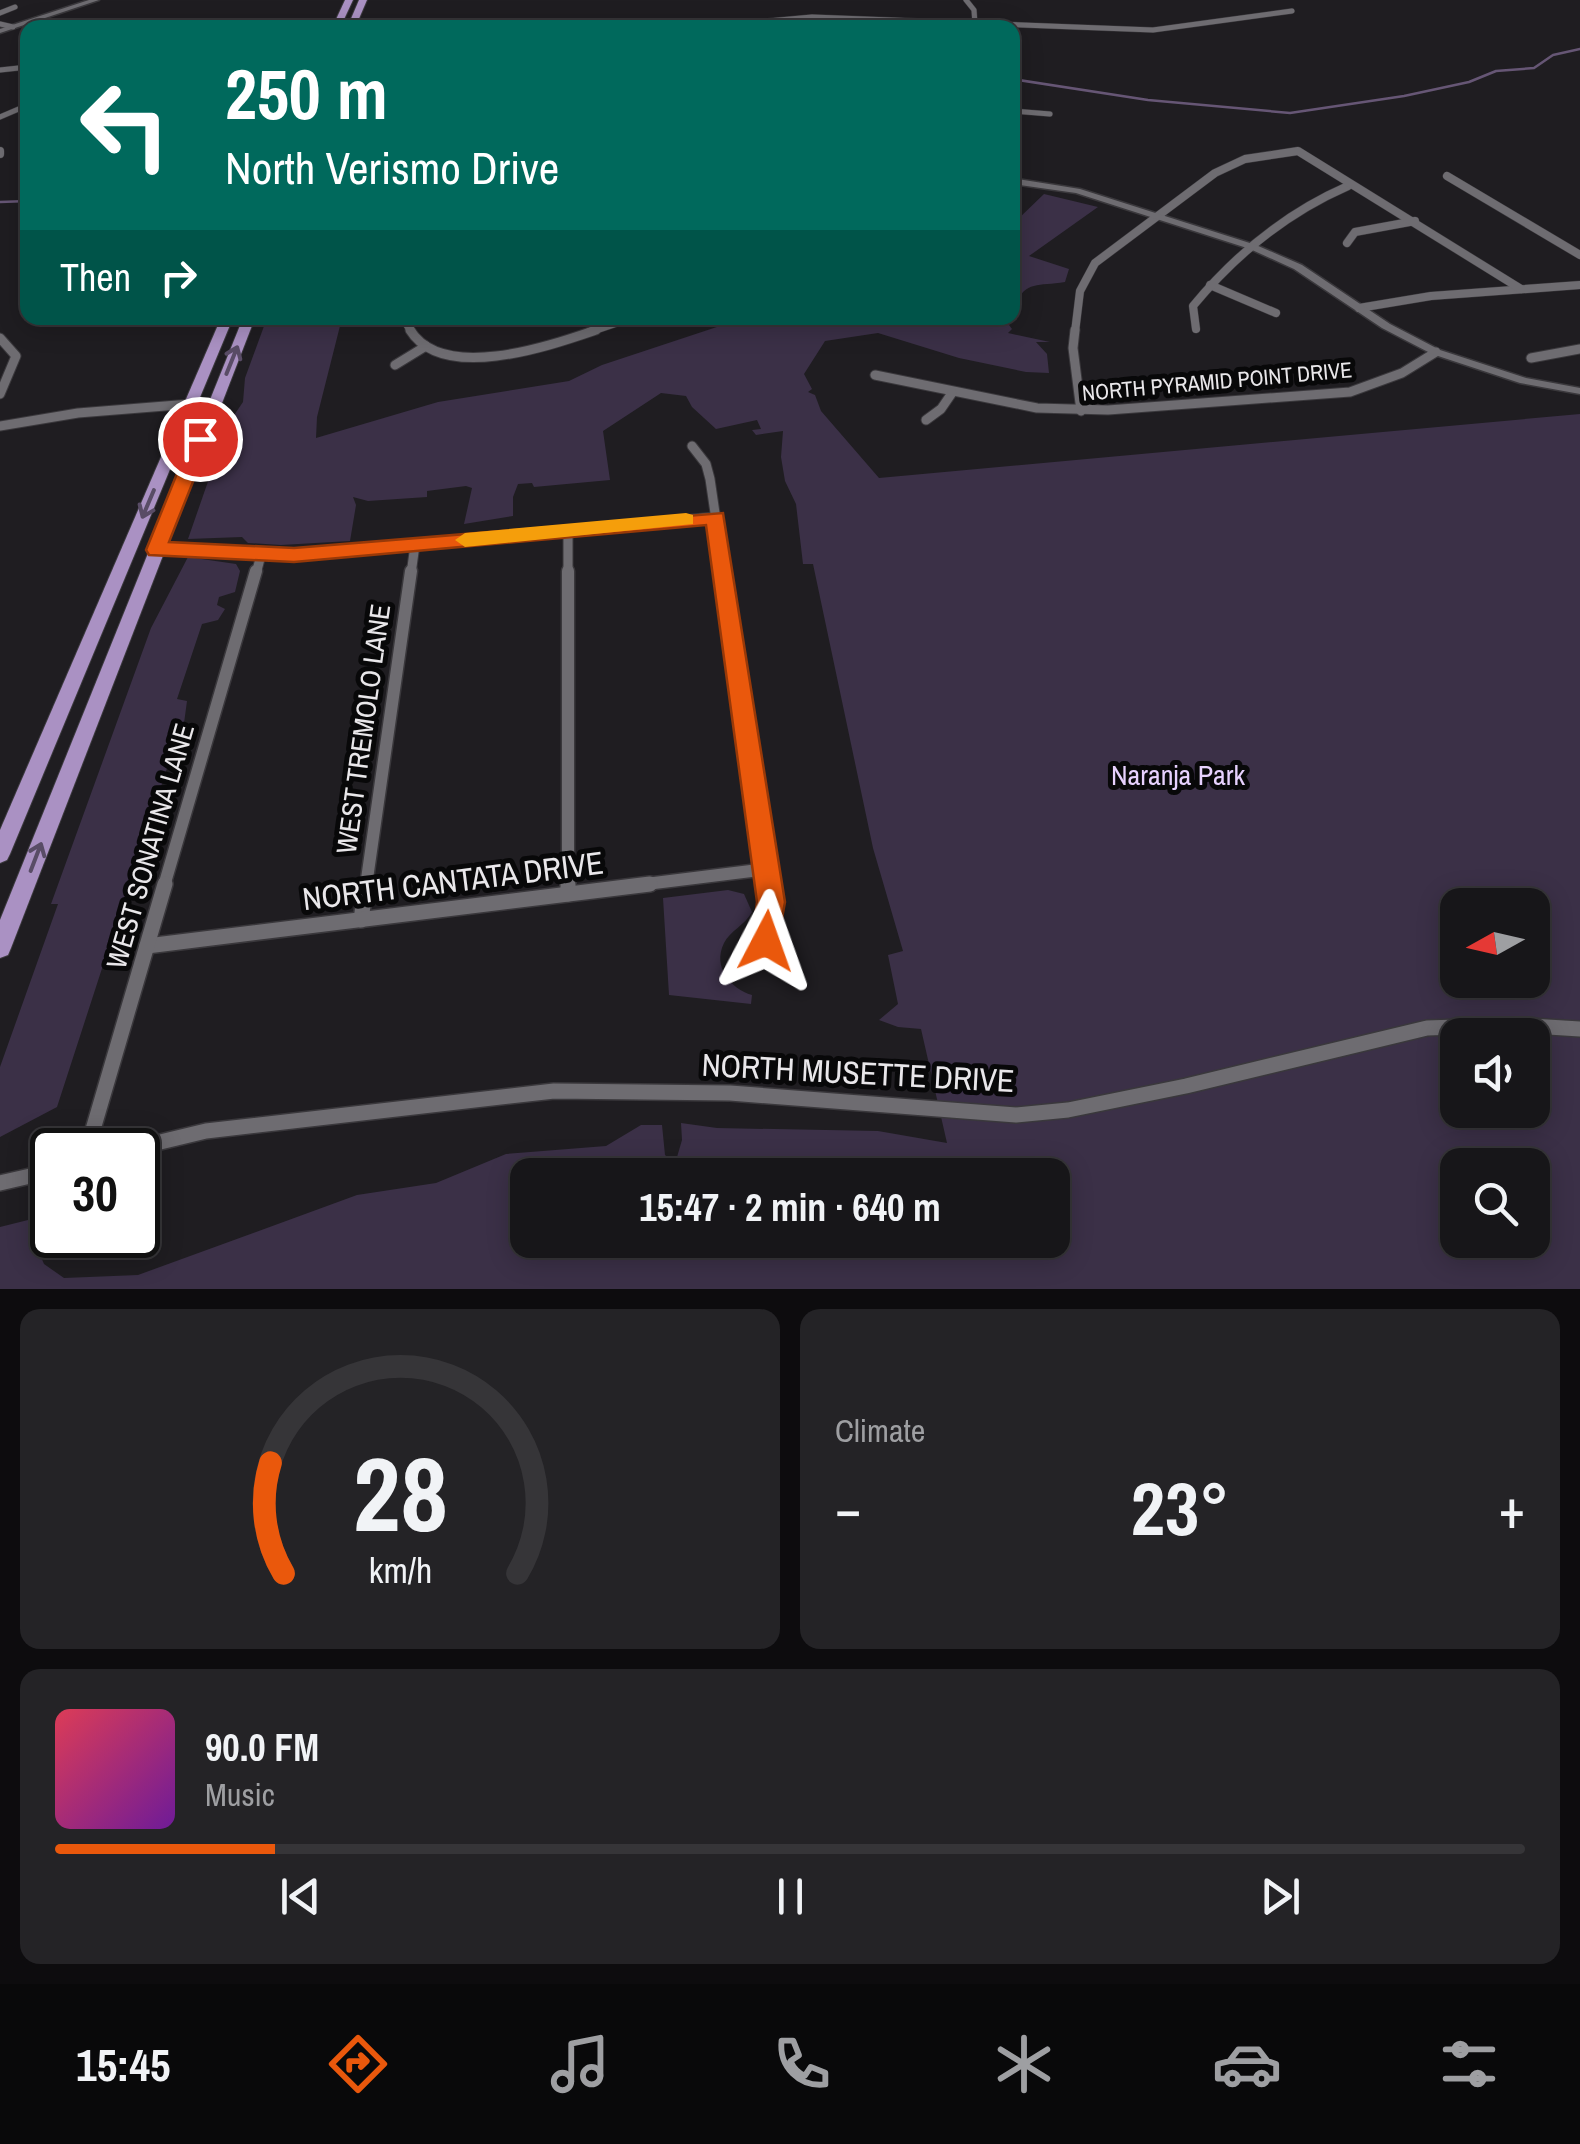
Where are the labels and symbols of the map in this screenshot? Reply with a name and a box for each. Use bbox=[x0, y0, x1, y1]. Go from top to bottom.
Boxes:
one-way arrow bbox=[225, 345, 243, 375]
street label: NORTH PYRAMID POINT DRIVE bbox=[1081, 354, 1353, 408]
pin bbox=[158, 397, 243, 482]
one-way arrow bbox=[137, 488, 155, 519]
street label: WEST TREMOLO LANE bbox=[327, 602, 399, 856]
street label: WEST SONATINA LANE bbox=[97, 719, 203, 973]
park label: Naranja Park bbox=[1111, 756, 1246, 794]
street label: NORTH CANTATA DRIVE bbox=[300, 841, 606, 920]
one-way arrow bbox=[28, 843, 46, 873]
north arrow bbox=[1440, 888, 1550, 998]
position arrow bbox=[714, 889, 818, 993]
street label: NORTH MUSETTE DRIVE bbox=[701, 1043, 1015, 1102]
speed limit sign: 30 bbox=[30, 1128, 160, 1258]

